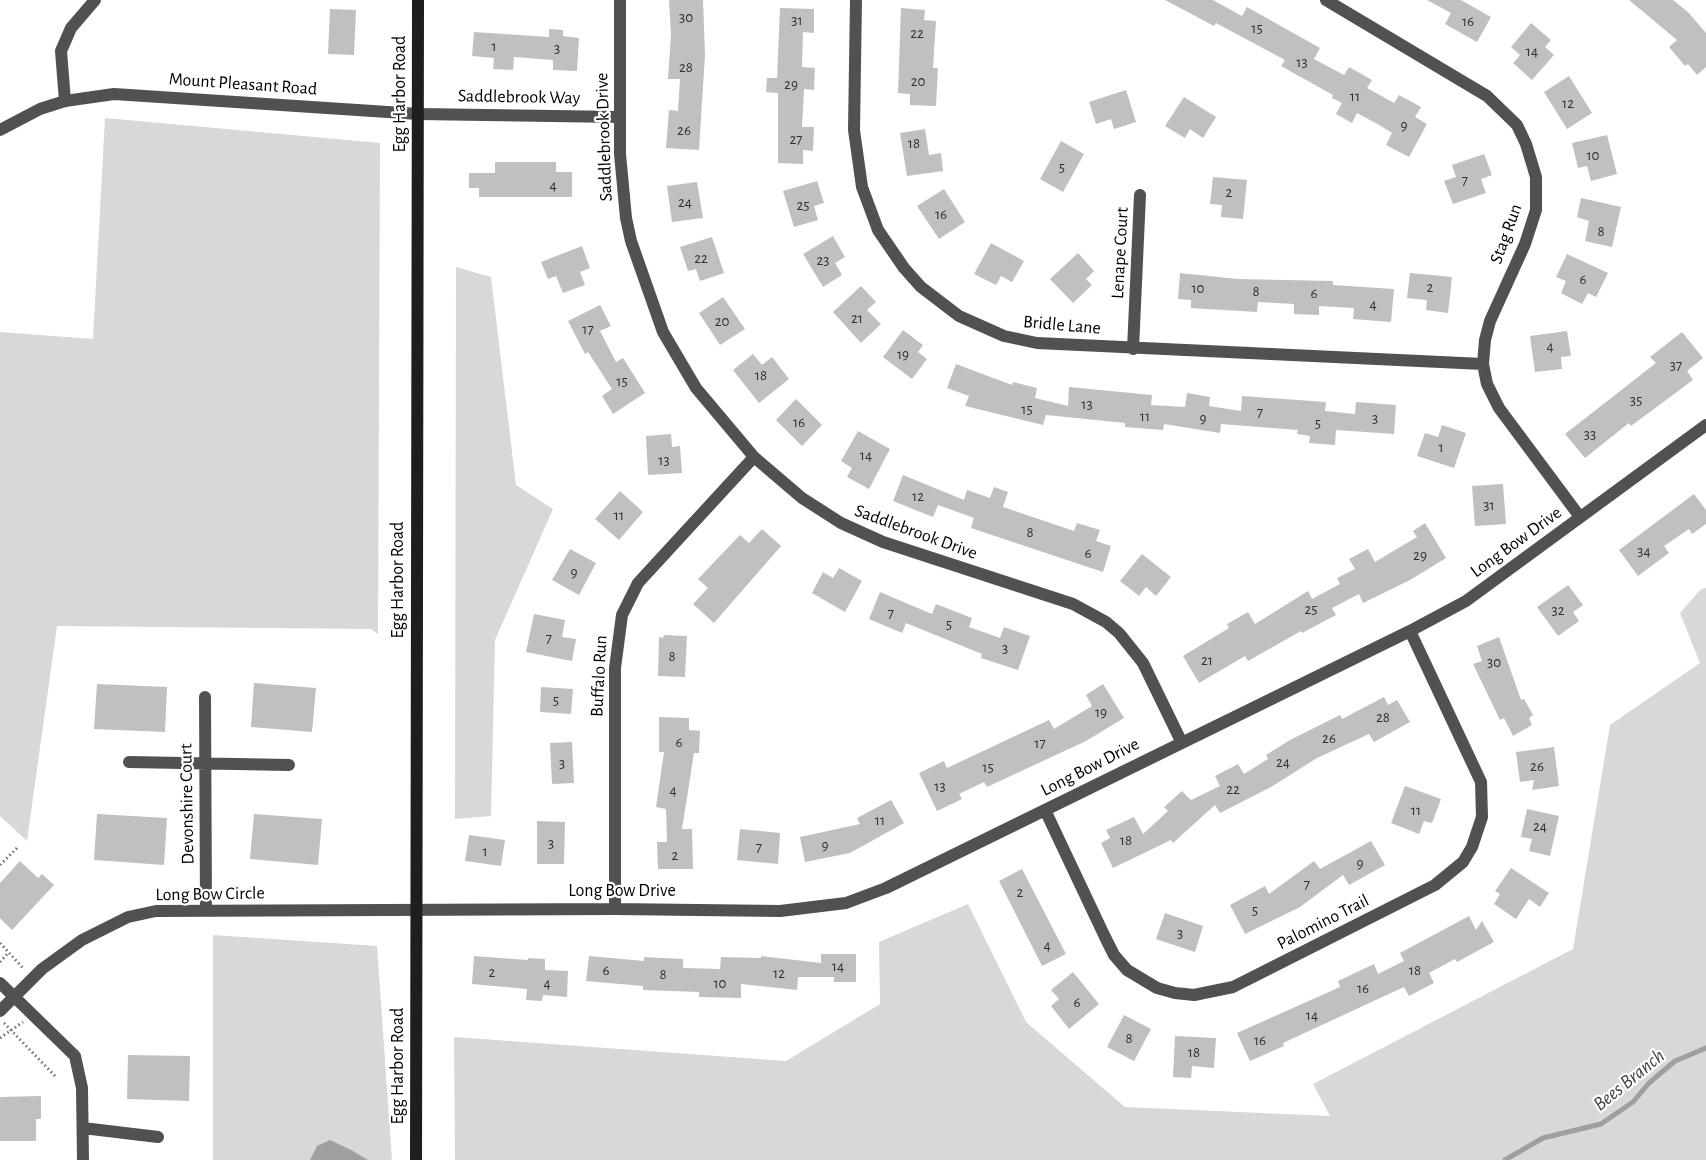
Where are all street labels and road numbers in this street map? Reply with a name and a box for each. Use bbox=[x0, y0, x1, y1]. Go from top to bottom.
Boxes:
street label: Egg Harbor Road bbox=[389, 36, 411, 152]
street label: Mount Pleasant Road bbox=[168, 68, 318, 100]
street label: Saddlebrook Drive bbox=[591, 72, 617, 202]
street label: Saddlebrook Way bbox=[458, 85, 580, 109]
street label: Stag Run bbox=[1485, 201, 1527, 267]
street label: Lenape Court bbox=[1107, 207, 1133, 299]
street label: Bridle Lane bbox=[1022, 311, 1102, 339]
street label: Saddlebrook Drive bbox=[852, 500, 980, 564]
street label: Long Bow Drive bbox=[1466, 502, 1566, 582]
street label: Egg Harbor Road bbox=[387, 522, 409, 638]
street label: Buffalo Run bbox=[586, 635, 612, 717]
street label: Long Bow Drive bbox=[1037, 733, 1143, 801]
street label: Devonshire Court bbox=[175, 743, 199, 865]
street label: Long Bow Drive bbox=[568, 880, 676, 902]
street label: Long Bow Circle bbox=[155, 882, 265, 906]
street label: Palomino Trail bbox=[1273, 890, 1373, 954]
street label: Egg Harbor Road bbox=[387, 1008, 409, 1124]

